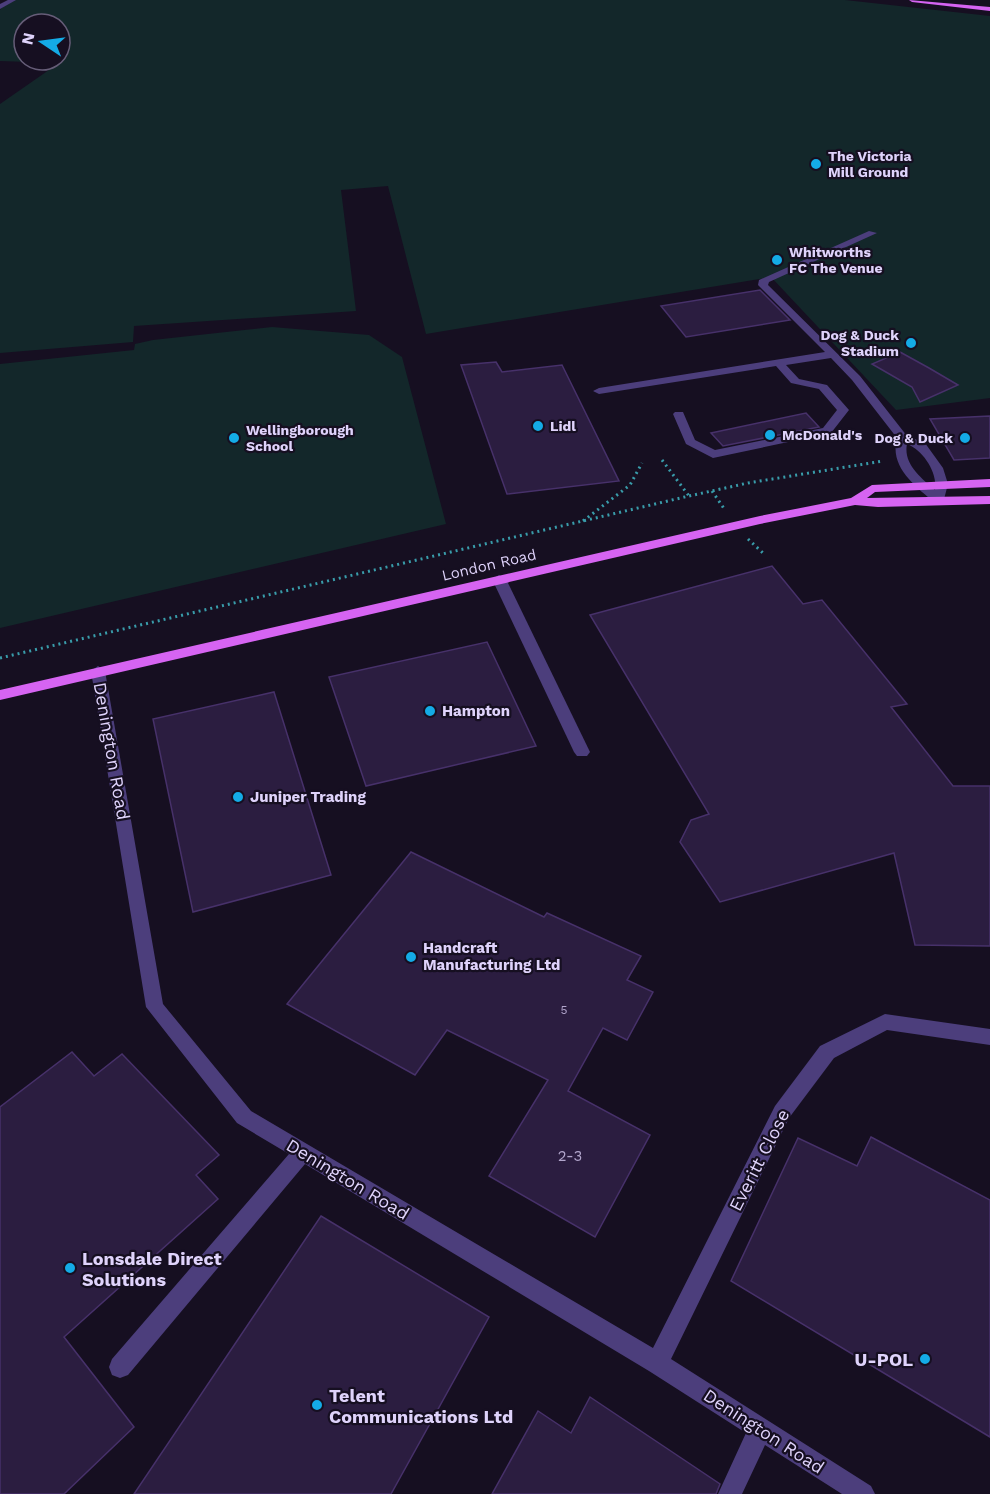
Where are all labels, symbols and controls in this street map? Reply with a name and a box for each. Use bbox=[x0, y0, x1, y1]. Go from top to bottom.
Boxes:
north arrow bbox=[12, 12, 72, 72]
text: N bbox=[17, 31, 38, 47]
place label: The Victoria Mill Ground bbox=[828, 148, 913, 180]
marker: The Victoria Mill Ground bbox=[809, 157, 823, 171]
place label: Whitworths FC The Venue bbox=[789, 244, 883, 276]
marker: Whitworths FC The Venue bbox=[770, 253, 784, 267]
place label: Dog & Duck Stadium bbox=[820, 327, 899, 359]
marker: Dog & Duck Stadium bbox=[904, 336, 918, 350]
place label: Lidl bbox=[550, 418, 576, 434]
marker: Lidl bbox=[531, 419, 545, 433]
place label: Wellingborough School bbox=[246, 422, 354, 454]
place label: McDonald's bbox=[782, 427, 863, 443]
marker: McDonald's bbox=[763, 428, 777, 442]
place label: Dog & Duck bbox=[874, 430, 953, 446]
marker: Wellingborough School bbox=[227, 431, 241, 445]
marker: Dog & Duck bbox=[958, 431, 972, 445]
street label: London Road bbox=[440, 545, 538, 585]
street label: Denington Road bbox=[90, 680, 134, 822]
place label: Hampton bbox=[442, 702, 510, 720]
marker: Hampton bbox=[423, 704, 437, 718]
place label: Juniper Trading bbox=[250, 788, 366, 806]
marker: Juniper Trading bbox=[231, 790, 245, 804]
place label: Handcraft Manufacturing Ltd bbox=[423, 939, 560, 974]
marker: Handcraft Manufacturing Ltd bbox=[404, 950, 418, 964]
house number: 5 bbox=[561, 1003, 568, 1017]
street label: Everitt Close bbox=[724, 1106, 794, 1214]
street label: Denington Road bbox=[283, 1134, 413, 1224]
house number: 2-3 bbox=[558, 1147, 582, 1165]
place label: Lonsdale Direct Solutions bbox=[82, 1248, 222, 1290]
marker: Lonsdale Direct Solutions bbox=[63, 1261, 77, 1275]
place label: U-POL bbox=[855, 1349, 913, 1370]
marker: U-POL bbox=[918, 1352, 932, 1366]
street label: Denington Road bbox=[700, 1384, 828, 1478]
place label: Telent Communications Ltd bbox=[329, 1385, 513, 1427]
marker: Telent Communications Ltd bbox=[310, 1398, 324, 1412]

